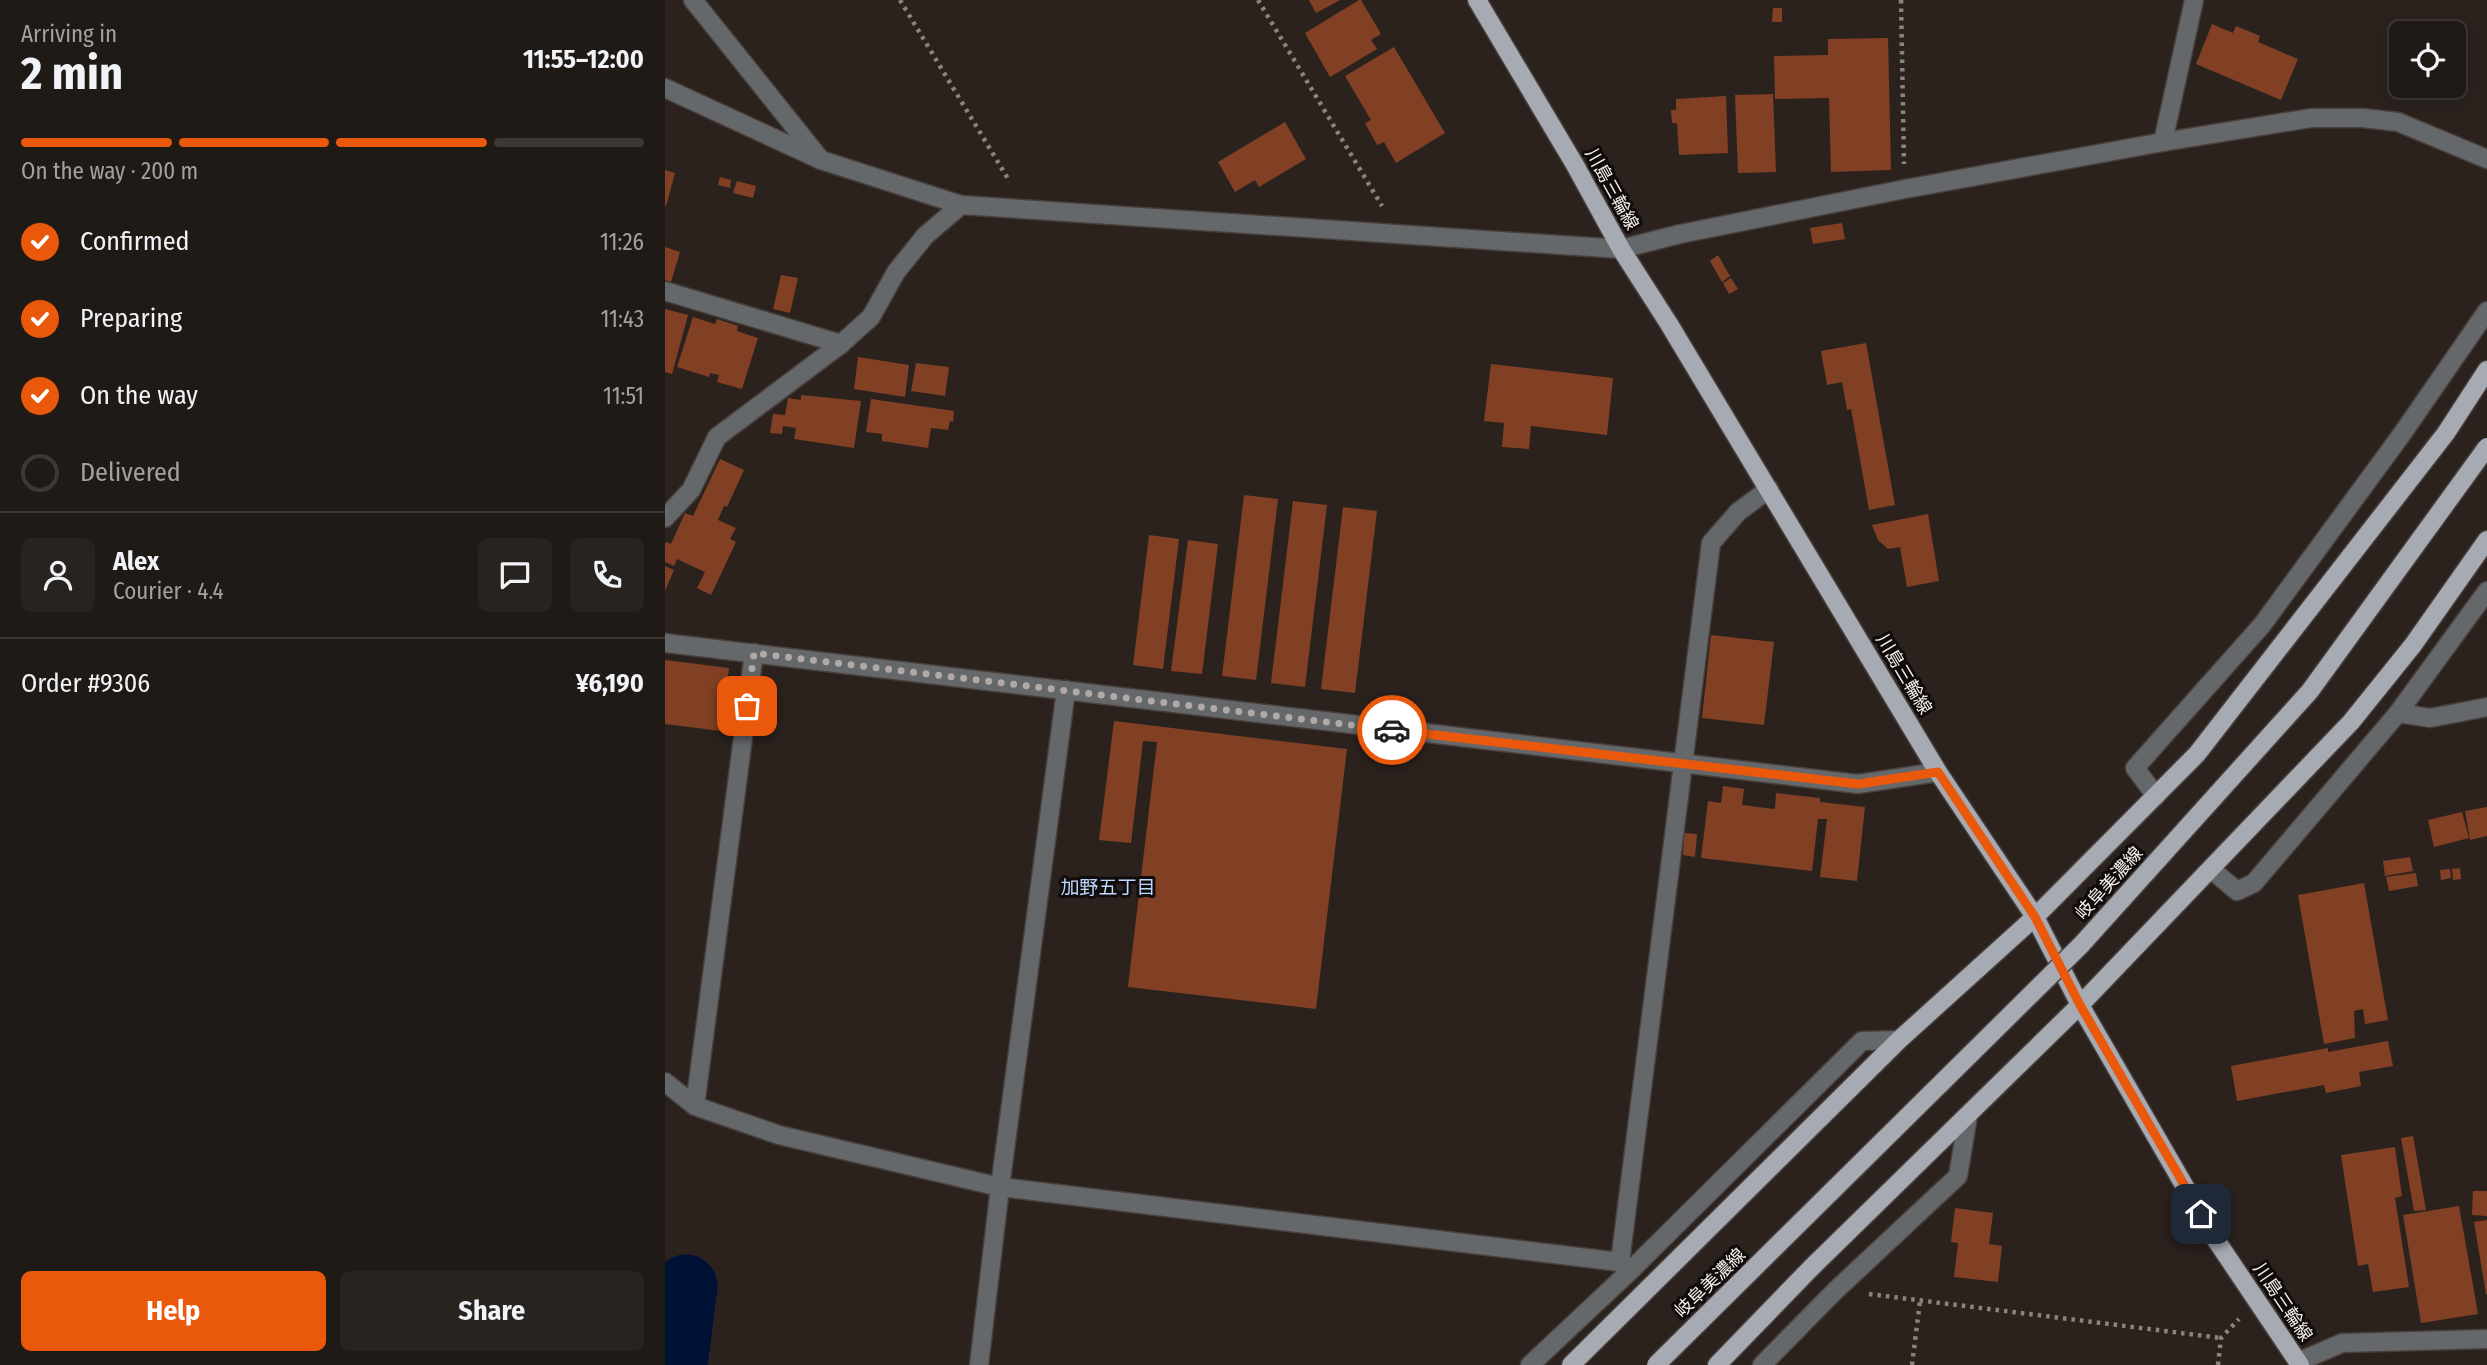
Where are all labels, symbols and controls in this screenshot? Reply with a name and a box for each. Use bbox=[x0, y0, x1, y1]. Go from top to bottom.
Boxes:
text: Arriving in bbox=[21, 20, 117, 48]
map controls bbox=[2389, 21, 2466, 98]
button: locate bbox=[2389, 21, 2466, 98]
text: 11:55–12:00 bbox=[523, 44, 644, 75]
text: 2 min bbox=[21, 46, 123, 101]
street label: 川島三輪線 bbox=[1581, 144, 1643, 234]
text: On the way · 200 m bbox=[21, 157, 198, 185]
icon: check bbox=[21, 223, 59, 261]
text: Confirmed bbox=[80, 226, 190, 257]
text: 11:26 bbox=[600, 228, 644, 256]
icon: check bbox=[21, 300, 59, 338]
text: Preparing bbox=[80, 303, 182, 334]
text: 11:43 bbox=[600, 305, 644, 333]
icon: check bbox=[21, 377, 59, 415]
text: On the way bbox=[80, 380, 198, 411]
text: 11:51 bbox=[603, 382, 644, 410]
text: Delivered bbox=[80, 457, 181, 488]
button: person bbox=[21, 538, 95, 612]
button: chat bbox=[478, 538, 552, 612]
button: phone bbox=[570, 538, 644, 612]
text: Alex bbox=[113, 546, 159, 577]
text: Courier · 4.4 bbox=[113, 577, 224, 605]
street label: 川島三輪線 bbox=[1871, 630, 1937, 718]
text: Order #9306 bbox=[21, 668, 150, 699]
text: ¥6,190 bbox=[576, 668, 644, 699]
pin bbox=[717, 676, 777, 736]
icon: bag bbox=[728, 687, 766, 725]
courier bbox=[1357, 695, 1427, 765]
icon: car bbox=[1373, 711, 1411, 749]
street label: 岐阜美濃線 bbox=[2071, 842, 2147, 924]
district label: 加野五丁目 bbox=[1060, 876, 1156, 899]
pin bbox=[2171, 1184, 2231, 1244]
icon: home bbox=[2182, 1195, 2220, 1233]
street label: 岐阜美濃線 bbox=[1670, 1244, 1750, 1322]
street label: 川島三輪線 bbox=[2249, 1259, 2317, 1345]
button: Help bbox=[21, 1271, 326, 1351]
button: Share bbox=[340, 1271, 644, 1351]

